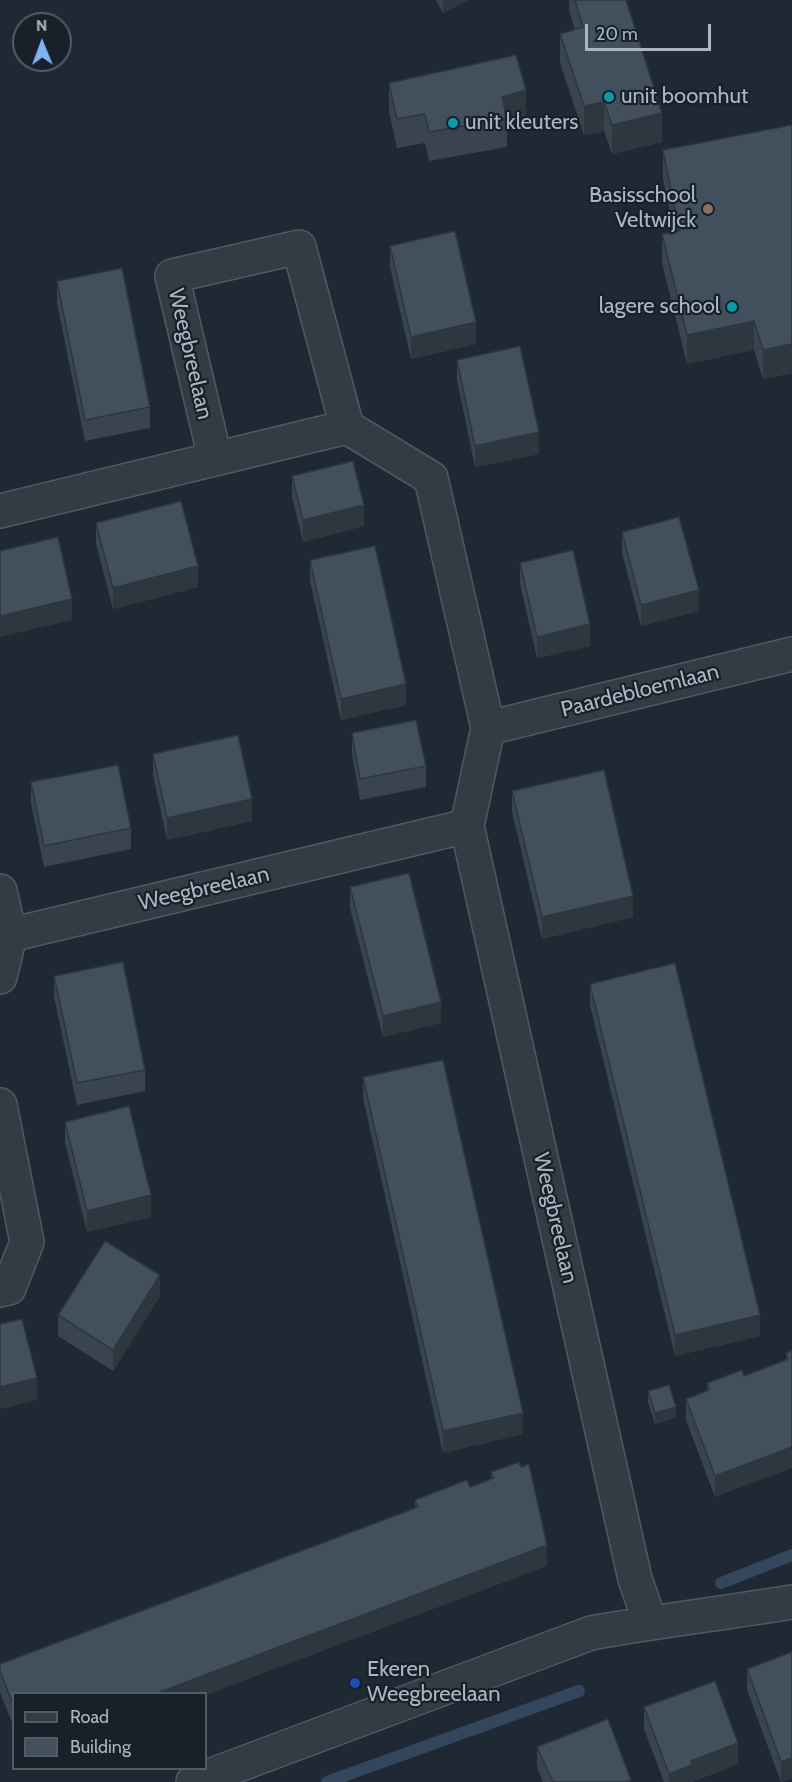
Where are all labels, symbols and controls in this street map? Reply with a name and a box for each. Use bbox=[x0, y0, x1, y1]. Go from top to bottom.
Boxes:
north arrow bbox=[12, 12, 72, 72]
scale bar bbox=[588, 12, 714, 50]
text: N bbox=[36, 16, 48, 35]
text: 20 m bbox=[596, 23, 638, 45]
place label: unit boomhut bbox=[621, 84, 748, 110]
marker: unit boomhut bbox=[602, 90, 616, 104]
place label: unit kleuters bbox=[465, 110, 578, 136]
marker: unit kleuters bbox=[446, 116, 460, 130]
place label: Basisschool Veltwijck bbox=[589, 183, 696, 234]
marker: Basisschool Veltwijck bbox=[701, 202, 715, 216]
street label: Weegbreelaan bbox=[162, 286, 218, 422]
place label: lagere school bbox=[599, 294, 720, 320]
marker: lagere school bbox=[725, 300, 739, 314]
street label: Paardebloemlaan bbox=[558, 659, 722, 723]
street label: Weegbreelaan bbox=[136, 861, 272, 917]
street label: Weegbreelaan bbox=[527, 1150, 583, 1286]
place label: Ekeren Weegbreelaan bbox=[367, 1657, 500, 1708]
marker: Ekeren Weegbreelaan bbox=[348, 1676, 362, 1690]
legend bbox=[12, 1692, 207, 1770]
text: Road bbox=[70, 1706, 109, 1728]
text: Building bbox=[70, 1736, 131, 1758]

